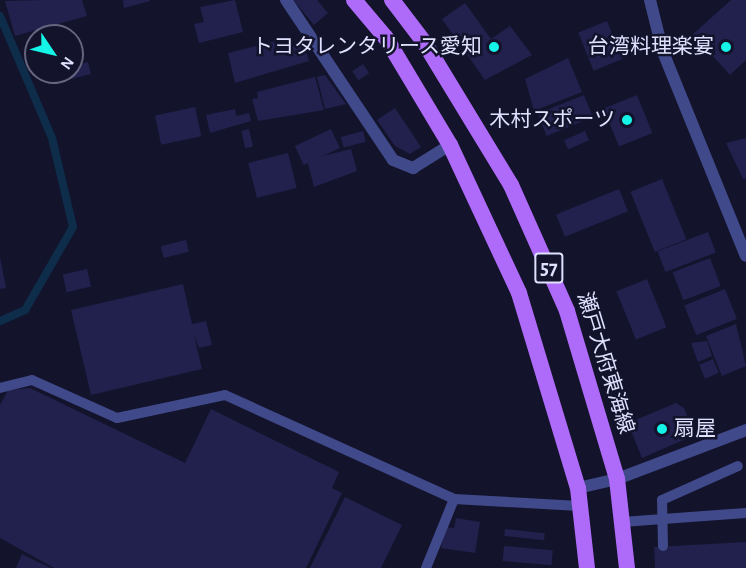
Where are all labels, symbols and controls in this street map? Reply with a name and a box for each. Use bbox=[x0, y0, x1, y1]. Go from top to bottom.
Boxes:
north arrow bbox=[24, 24, 84, 84]
place label: トヨタレンタリース愛知 bbox=[251, 34, 482, 60]
place label: 台湾料理楽宴 bbox=[588, 34, 714, 60]
marker: トヨタレンタリース愛知 bbox=[487, 40, 501, 54]
marker: 台湾料理楽宴 bbox=[719, 40, 733, 54]
text: N bbox=[57, 54, 77, 72]
place label: 木村スポーツ bbox=[489, 107, 615, 133]
marker: 木村スポーツ bbox=[620, 113, 634, 127]
road number: 57 bbox=[534, 251, 564, 285]
street label: 瀬戸大府東海線 bbox=[571, 289, 639, 437]
place label: 扇屋 bbox=[674, 416, 716, 442]
marker: 扇屋 bbox=[655, 422, 669, 436]

